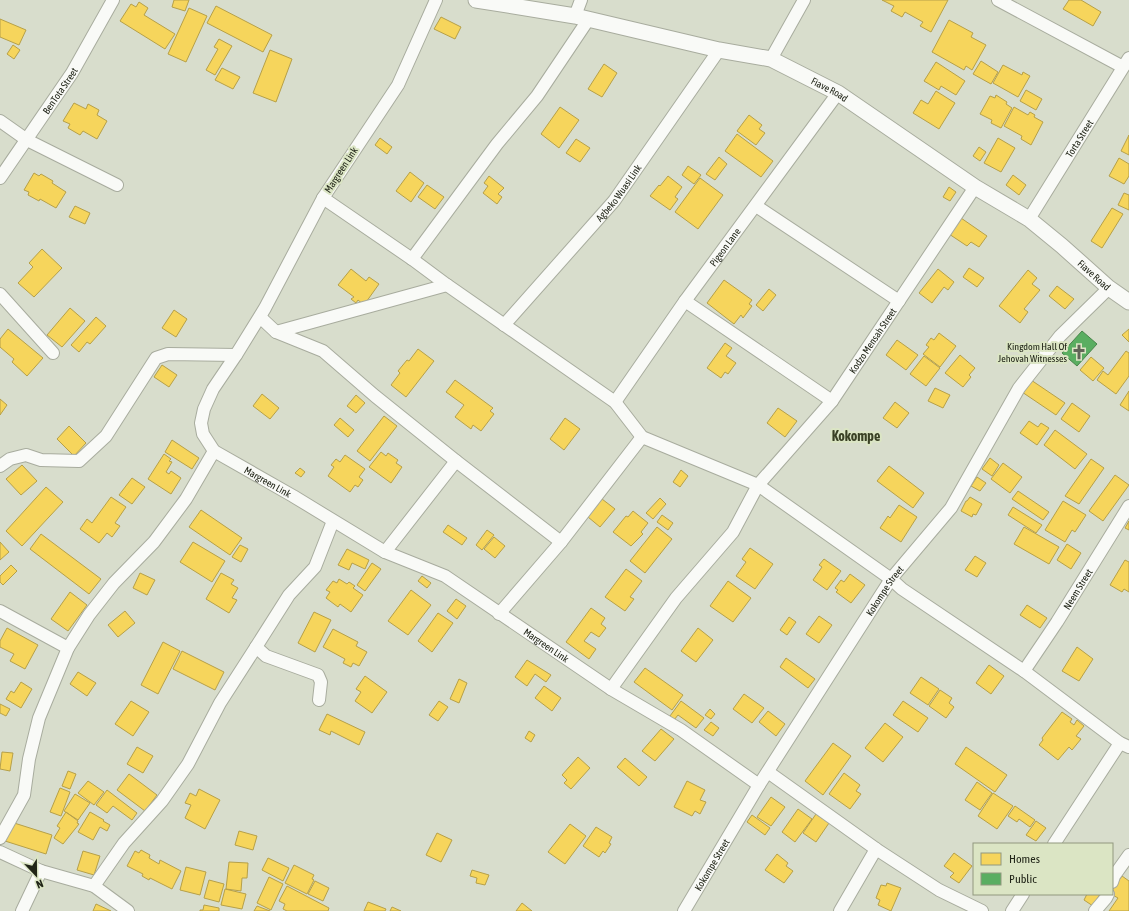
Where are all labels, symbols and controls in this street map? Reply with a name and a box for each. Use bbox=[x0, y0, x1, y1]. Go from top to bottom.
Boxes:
street label: BenTota Street bbox=[40, 65, 80, 116]
street label: Fiave Road bbox=[809, 75, 850, 104]
street label: Torta Street bbox=[1063, 117, 1095, 159]
street label: Margreen Link bbox=[322, 145, 360, 195]
street label: Agbeko Wuasi Link bbox=[593, 162, 644, 223]
street label: Pigeon Lane bbox=[707, 225, 743, 268]
street label: Fiave Road bbox=[1076, 257, 1113, 292]
street label: Kodzo Mensah Street bbox=[847, 306, 898, 375]
place label: Kingdom Hall Of Jehovah Witnesses bbox=[998, 341, 1067, 364]
church icon: Kingdom Hall Of Jehovah Witnesses bbox=[1070, 343, 1088, 361]
district label: Kokompe bbox=[832, 428, 880, 444]
street label: Margreen Link bbox=[243, 464, 294, 500]
street label: Kokompe Street bbox=[864, 563, 905, 618]
street label: Neem Street bbox=[1061, 567, 1094, 611]
street label: Margreen Link bbox=[522, 626, 572, 665]
street label: Kokompe Street bbox=[692, 837, 731, 892]
legend bbox=[973, 843, 1113, 895]
text: Homes bbox=[1009, 852, 1040, 866]
north arrow bbox=[16, 855, 56, 895]
text: Public bbox=[1009, 872, 1037, 886]
text: N bbox=[34, 877, 45, 891]

